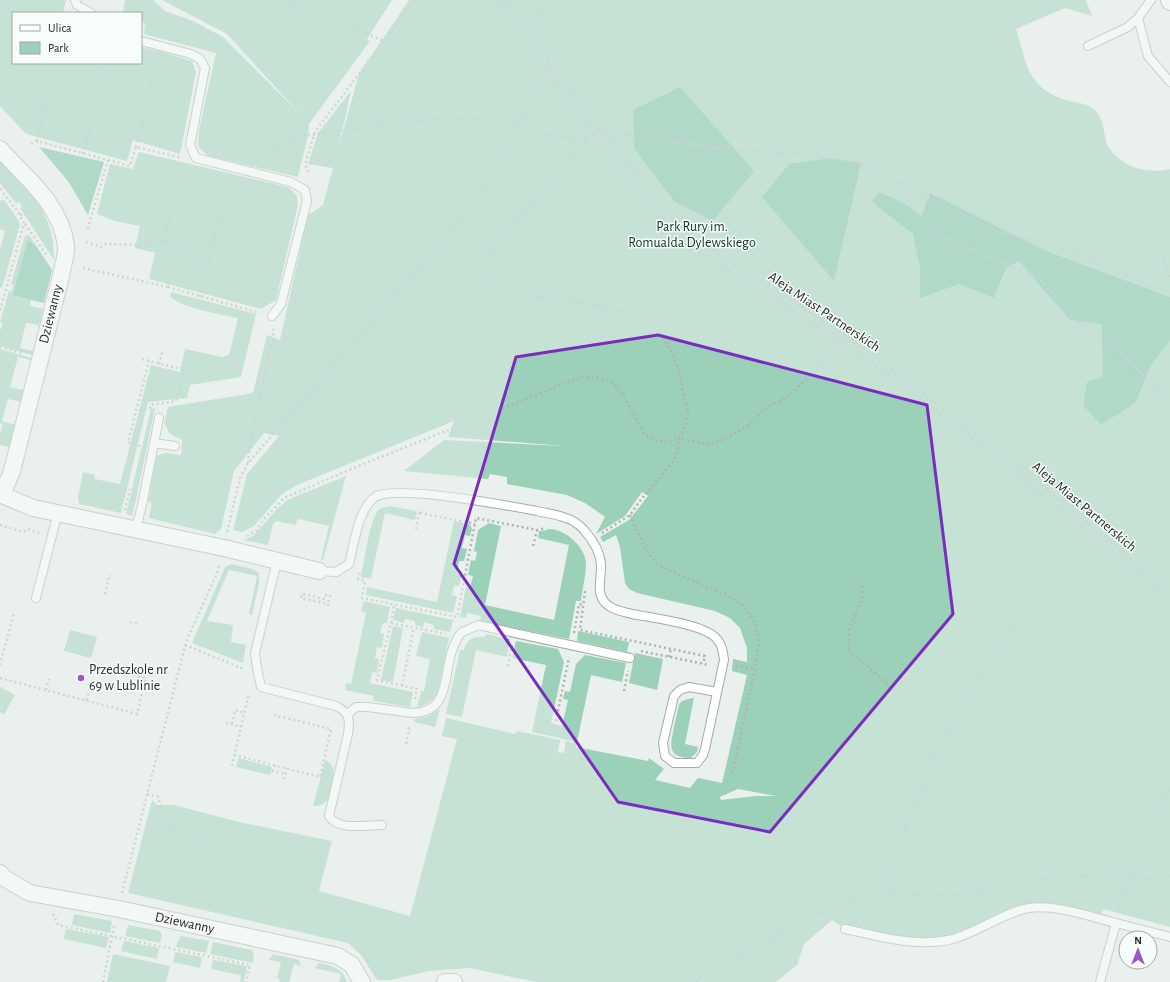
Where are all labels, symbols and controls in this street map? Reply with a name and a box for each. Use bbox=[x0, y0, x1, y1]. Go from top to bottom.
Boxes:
legend bbox=[12, 12, 142, 64]
text: Ulica bbox=[48, 22, 72, 34]
text: Park bbox=[48, 42, 69, 54]
park label: Park Rury im. Romualda Dylewskiego bbox=[628, 220, 756, 250]
street label: Aleja Miast Partnerskich bbox=[766, 269, 882, 355]
street label: Dziewanny bbox=[37, 283, 65, 345]
street label: Aleja Miast Partnerskich bbox=[1029, 459, 1139, 555]
place label: Przedszkole nr 69 w Lublinie bbox=[89, 663, 168, 693]
marker: Przedszkole nr 69 w Lublinie bbox=[76, 673, 86, 683]
street label: Dziewanny bbox=[154, 910, 216, 936]
north arrow bbox=[1118, 930, 1158, 970]
text: N bbox=[1134, 935, 1142, 946]

